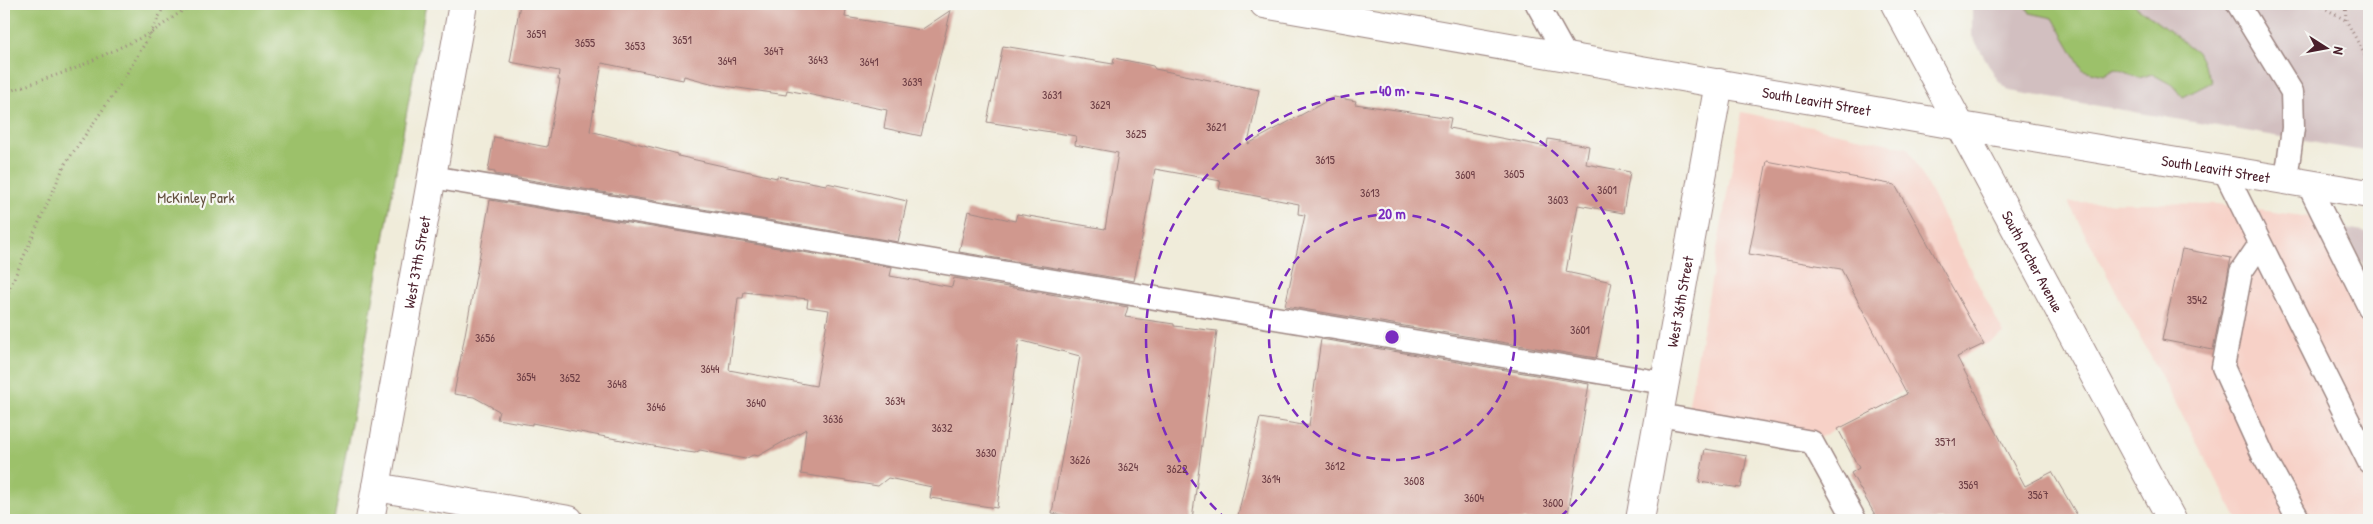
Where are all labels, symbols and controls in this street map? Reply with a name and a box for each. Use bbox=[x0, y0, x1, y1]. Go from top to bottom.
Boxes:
north arrow bbox=[2300, 22, 2350, 72]
house number: 3659 bbox=[526, 25, 546, 42]
house number: 3651 bbox=[672, 31, 692, 48]
house number: 3655 bbox=[575, 34, 595, 51]
house number: 3653 bbox=[625, 37, 645, 54]
house number: 3647 bbox=[764, 42, 784, 59]
text: N bbox=[2329, 45, 2349, 57]
house number: 3643 bbox=[808, 51, 828, 68]
house number: 3649 bbox=[717, 52, 737, 69]
house number: 3641 bbox=[859, 53, 879, 70]
house number: 3639 bbox=[902, 73, 923, 90]
text: 40 m bbox=[1379, 80, 1405, 101]
street label: South Leavitt Street bbox=[1761, 81, 1873, 121]
house number: 3631 bbox=[1042, 86, 1062, 103]
house number: 3629 bbox=[1090, 96, 1111, 113]
house number: 3621 bbox=[1206, 118, 1226, 135]
house number: 3625 bbox=[1126, 125, 1146, 142]
street label: South Leavitt Street bbox=[2160, 149, 2272, 188]
house number: 3615 bbox=[1315, 151, 1335, 168]
house number: 3605 bbox=[1504, 165, 1524, 182]
house number: 3609 bbox=[1455, 166, 1476, 183]
house number: 3601 bbox=[1597, 181, 1617, 198]
house number: 3613 bbox=[1360, 184, 1380, 201]
park label: McKinley Park bbox=[157, 187, 235, 208]
house number: 3603 bbox=[1548, 191, 1568, 208]
text: 20 m bbox=[1378, 203, 1406, 224]
street label: South Archer Avenue bbox=[1997, 207, 2069, 316]
street label: West 37th Street bbox=[398, 213, 435, 310]
street label: West 36th Street bbox=[1661, 253, 1698, 349]
house number: 3542 bbox=[2187, 291, 2208, 308]
house number: 3601 bbox=[1570, 321, 1590, 338]
centre of rings bbox=[1383, 328, 1401, 346]
house number: 3656 bbox=[475, 329, 495, 346]
house number: 3644 bbox=[700, 360, 720, 377]
house number: 3654 bbox=[516, 368, 536, 385]
house number: 3652 bbox=[560, 369, 581, 386]
house number: 3648 bbox=[607, 375, 627, 392]
house number: 3634 bbox=[885, 392, 906, 409]
house number: 3640 bbox=[746, 394, 766, 411]
house number: 3646 bbox=[646, 398, 666, 415]
house number: 3636 bbox=[823, 410, 843, 427]
house number: 3632 bbox=[931, 419, 953, 436]
house number: 3571 bbox=[1935, 433, 1955, 450]
house number: 3630 bbox=[976, 444, 996, 461]
house number: 3626 bbox=[1070, 451, 1090, 468]
house number: 3612 bbox=[1325, 457, 1345, 474]
house number: 3624 bbox=[1118, 458, 1139, 475]
house number: 3622 bbox=[1166, 460, 1188, 477]
house number: 3614 bbox=[1261, 470, 1281, 487]
house number: 3608 bbox=[1404, 472, 1424, 489]
house number: 3569 bbox=[1958, 476, 1978, 493]
house number: 3567 bbox=[2027, 486, 2049, 503]
house number: 3604 bbox=[1464, 489, 1485, 506]
house number: 3600 bbox=[1543, 494, 1563, 511]

